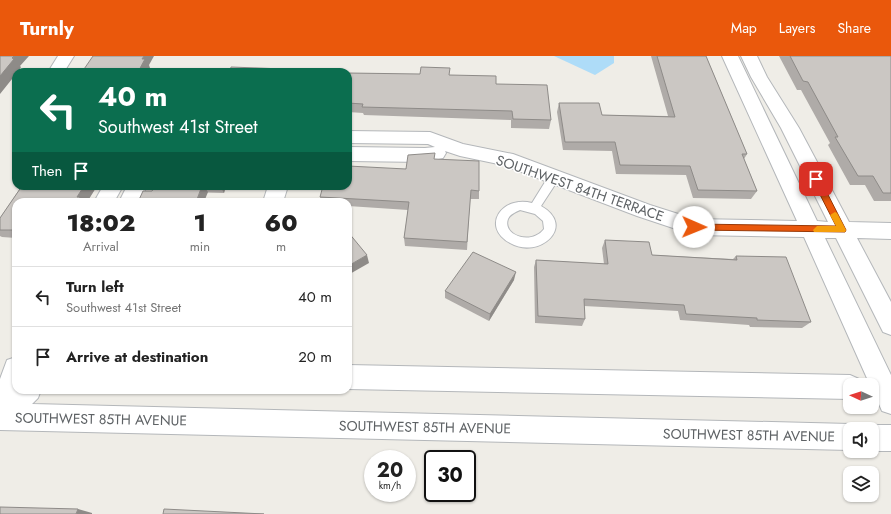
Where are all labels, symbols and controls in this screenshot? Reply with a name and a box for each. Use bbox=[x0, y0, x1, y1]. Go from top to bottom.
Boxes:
text: Turnly bbox=[20, 15, 74, 42]
text: Map bbox=[731, 18, 757, 38]
text: Layers bbox=[779, 18, 815, 38]
text: Share bbox=[837, 18, 871, 38]
text: 40 m bbox=[98, 76, 167, 117]
icon: left bbox=[32, 84, 84, 136]
text: Southwest 41st Street bbox=[98, 114, 258, 140]
street label: SOUTHWEST 84TH TERRACE bbox=[493, 150, 667, 226]
text: Then bbox=[32, 160, 62, 182]
icon: arrive bbox=[70, 160, 92, 182]
pin bbox=[799, 162, 833, 196]
icon: arrive bbox=[805, 168, 827, 190]
text: 18:02 bbox=[66, 205, 135, 240]
text: 1 bbox=[194, 205, 206, 240]
text: 60 bbox=[264, 205, 298, 240]
position arrow bbox=[673, 206, 715, 248]
text: Arrival bbox=[83, 237, 119, 256]
text: min bbox=[190, 237, 210, 256]
text: m bbox=[276, 237, 286, 256]
text: Turn left bbox=[66, 276, 124, 298]
icon: left bbox=[32, 286, 54, 308]
text: 40 m bbox=[298, 286, 332, 308]
text: Southwest 41st Street bbox=[66, 298, 181, 317]
icon: arrive bbox=[32, 346, 54, 368]
text: Arrive at destination bbox=[66, 346, 208, 368]
text: 20 m bbox=[298, 346, 332, 368]
north arrow bbox=[843, 378, 879, 414]
map controls bbox=[843, 378, 879, 502]
street label: SOUTHWEST 85TH AVENUE bbox=[15, 407, 187, 431]
street label: SOUTHWEST 85TH AVENUE bbox=[339, 415, 511, 439]
button: sound bbox=[843, 422, 879, 458]
street label: SOUTHWEST 85TH AVENUE bbox=[663, 423, 835, 447]
speed limit sign: 30 bbox=[424, 450, 476, 502]
text: 20 bbox=[377, 456, 403, 485]
button: layers bbox=[843, 466, 879, 502]
text: km/h bbox=[379, 478, 401, 493]

